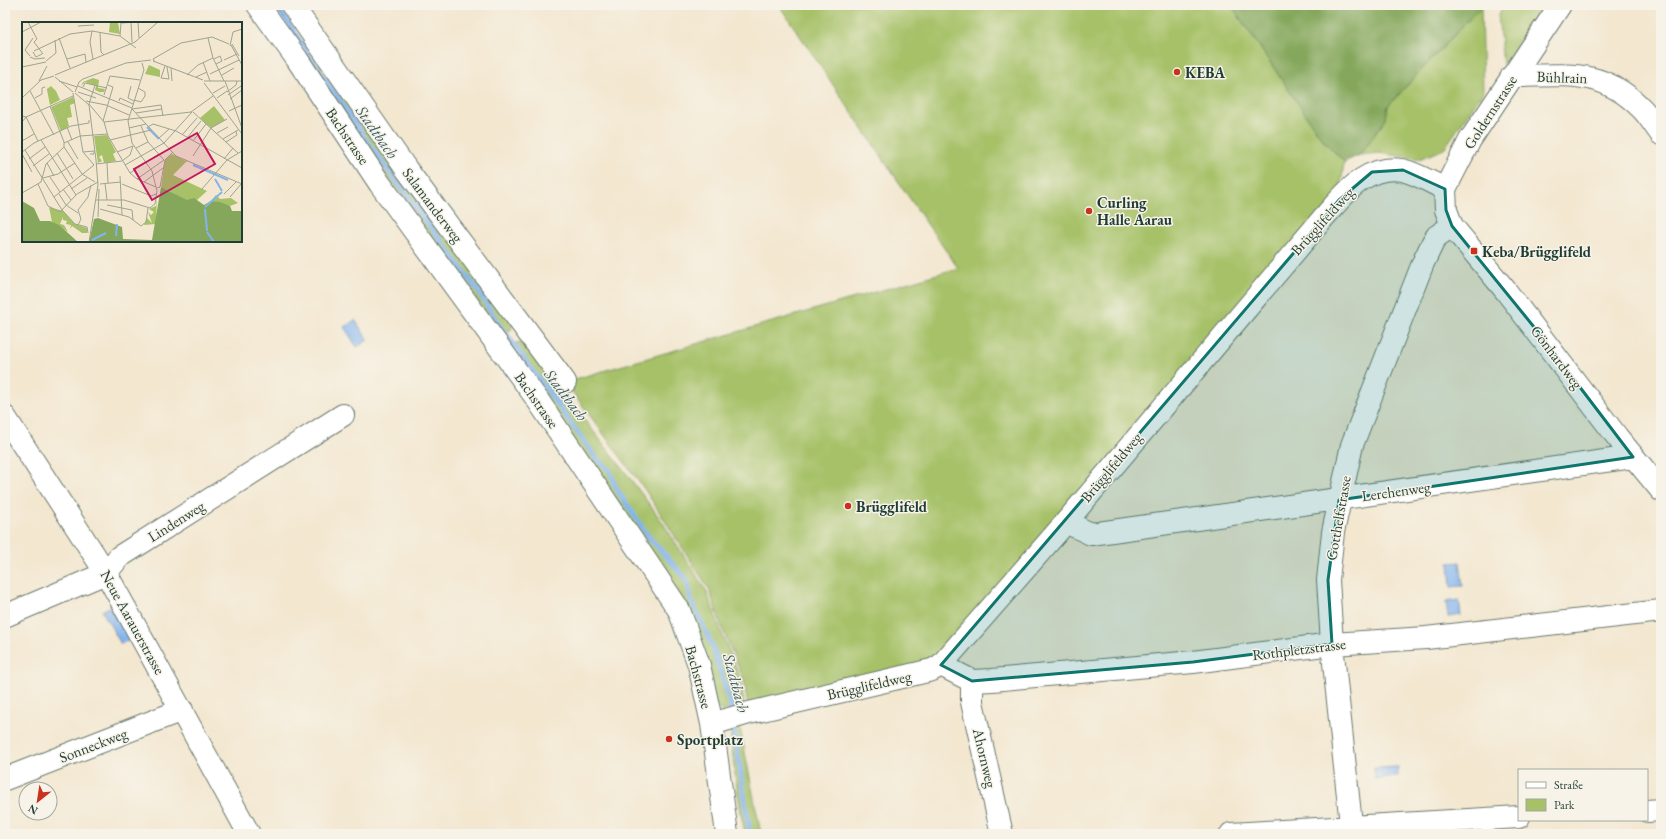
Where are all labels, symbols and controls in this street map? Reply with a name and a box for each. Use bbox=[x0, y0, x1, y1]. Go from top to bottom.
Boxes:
inset map bbox=[22, 22, 242, 242]
place label: KEBA bbox=[1185, 63, 1225, 82]
marker: KEBA bbox=[1172, 67, 1182, 77]
street label: Bühlrain bbox=[1536, 67, 1588, 87]
street label: Goldernstrasse bbox=[1459, 71, 1521, 152]
water label: Stadtbach bbox=[351, 101, 403, 163]
street label: Bachstrasse bbox=[322, 104, 374, 168]
street label: Salamanderweg bbox=[399, 164, 468, 247]
street label: Brügglifeldweg bbox=[1286, 182, 1358, 259]
place label: Curling Halle Aarau bbox=[1097, 193, 1173, 229]
marker: Curling Halle Aarau bbox=[1084, 206, 1094, 216]
place label: Keba/Brügglifeld bbox=[1482, 242, 1592, 261]
marker: Keba/Brügglifeld bbox=[1469, 246, 1479, 256]
street label: Gönhardweg bbox=[1527, 321, 1587, 393]
water label: Stadtbach bbox=[539, 364, 593, 425]
street label: Bachstrasse bbox=[511, 368, 563, 432]
street label: Brügglifeldweg bbox=[1076, 428, 1146, 506]
street label: Gotthelfstrasse bbox=[1321, 474, 1355, 562]
street label: Lerchenweg bbox=[1360, 477, 1432, 505]
street label: Lindenweg bbox=[144, 496, 208, 546]
place label: Brügglifeld bbox=[856, 497, 928, 516]
marker: Brügglifeld bbox=[843, 501, 853, 511]
street label: Neue Aarauerstrasse bbox=[96, 566, 170, 678]
street label: Rothpletzstrasse bbox=[1251, 634, 1347, 664]
street label: Bachstrasse bbox=[681, 643, 717, 711]
water label: Stadtbach bbox=[718, 650, 754, 715]
street label: Brügglifeldweg bbox=[825, 666, 913, 704]
street label: Sonneckweg bbox=[56, 723, 130, 767]
street label: Ahornweg bbox=[969, 725, 1001, 790]
place label: Sportplatz bbox=[677, 730, 744, 749]
marker: Sportplatz bbox=[664, 734, 674, 744]
legend bbox=[1518, 769, 1648, 821]
text: Straße bbox=[1554, 777, 1583, 793]
north arrow bbox=[18, 781, 58, 821]
text: Park bbox=[1554, 797, 1575, 813]
text: N bbox=[26, 801, 40, 818]

